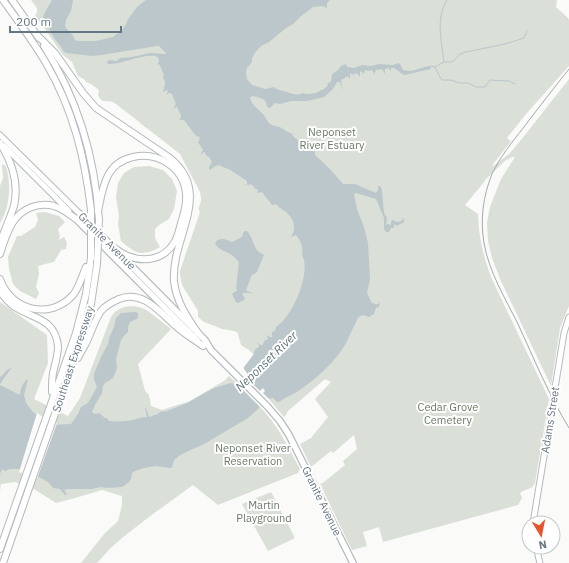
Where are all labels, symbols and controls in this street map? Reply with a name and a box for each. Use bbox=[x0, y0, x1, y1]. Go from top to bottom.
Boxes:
scale bar bbox=[10, 8, 121, 34]
text: 200 m bbox=[16, 14, 51, 29]
park label: Neponset River Estuary bbox=[299, 125, 365, 152]
street label: Granite Avenue bbox=[75, 209, 139, 273]
street label: Southeast Expressway bbox=[49, 303, 97, 414]
water label: Neponset River bbox=[232, 327, 300, 394]
street label: Adams Street bbox=[538, 386, 562, 454]
park label: Cedar Grove Cemetery bbox=[418, 400, 478, 427]
park label: Neponset River Reservation bbox=[215, 441, 291, 468]
street label: Granite Avenue bbox=[299, 464, 345, 538]
park label: Martin Playground bbox=[236, 498, 292, 525]
north arrow bbox=[521, 515, 561, 555]
text: N bbox=[538, 537, 548, 552]

